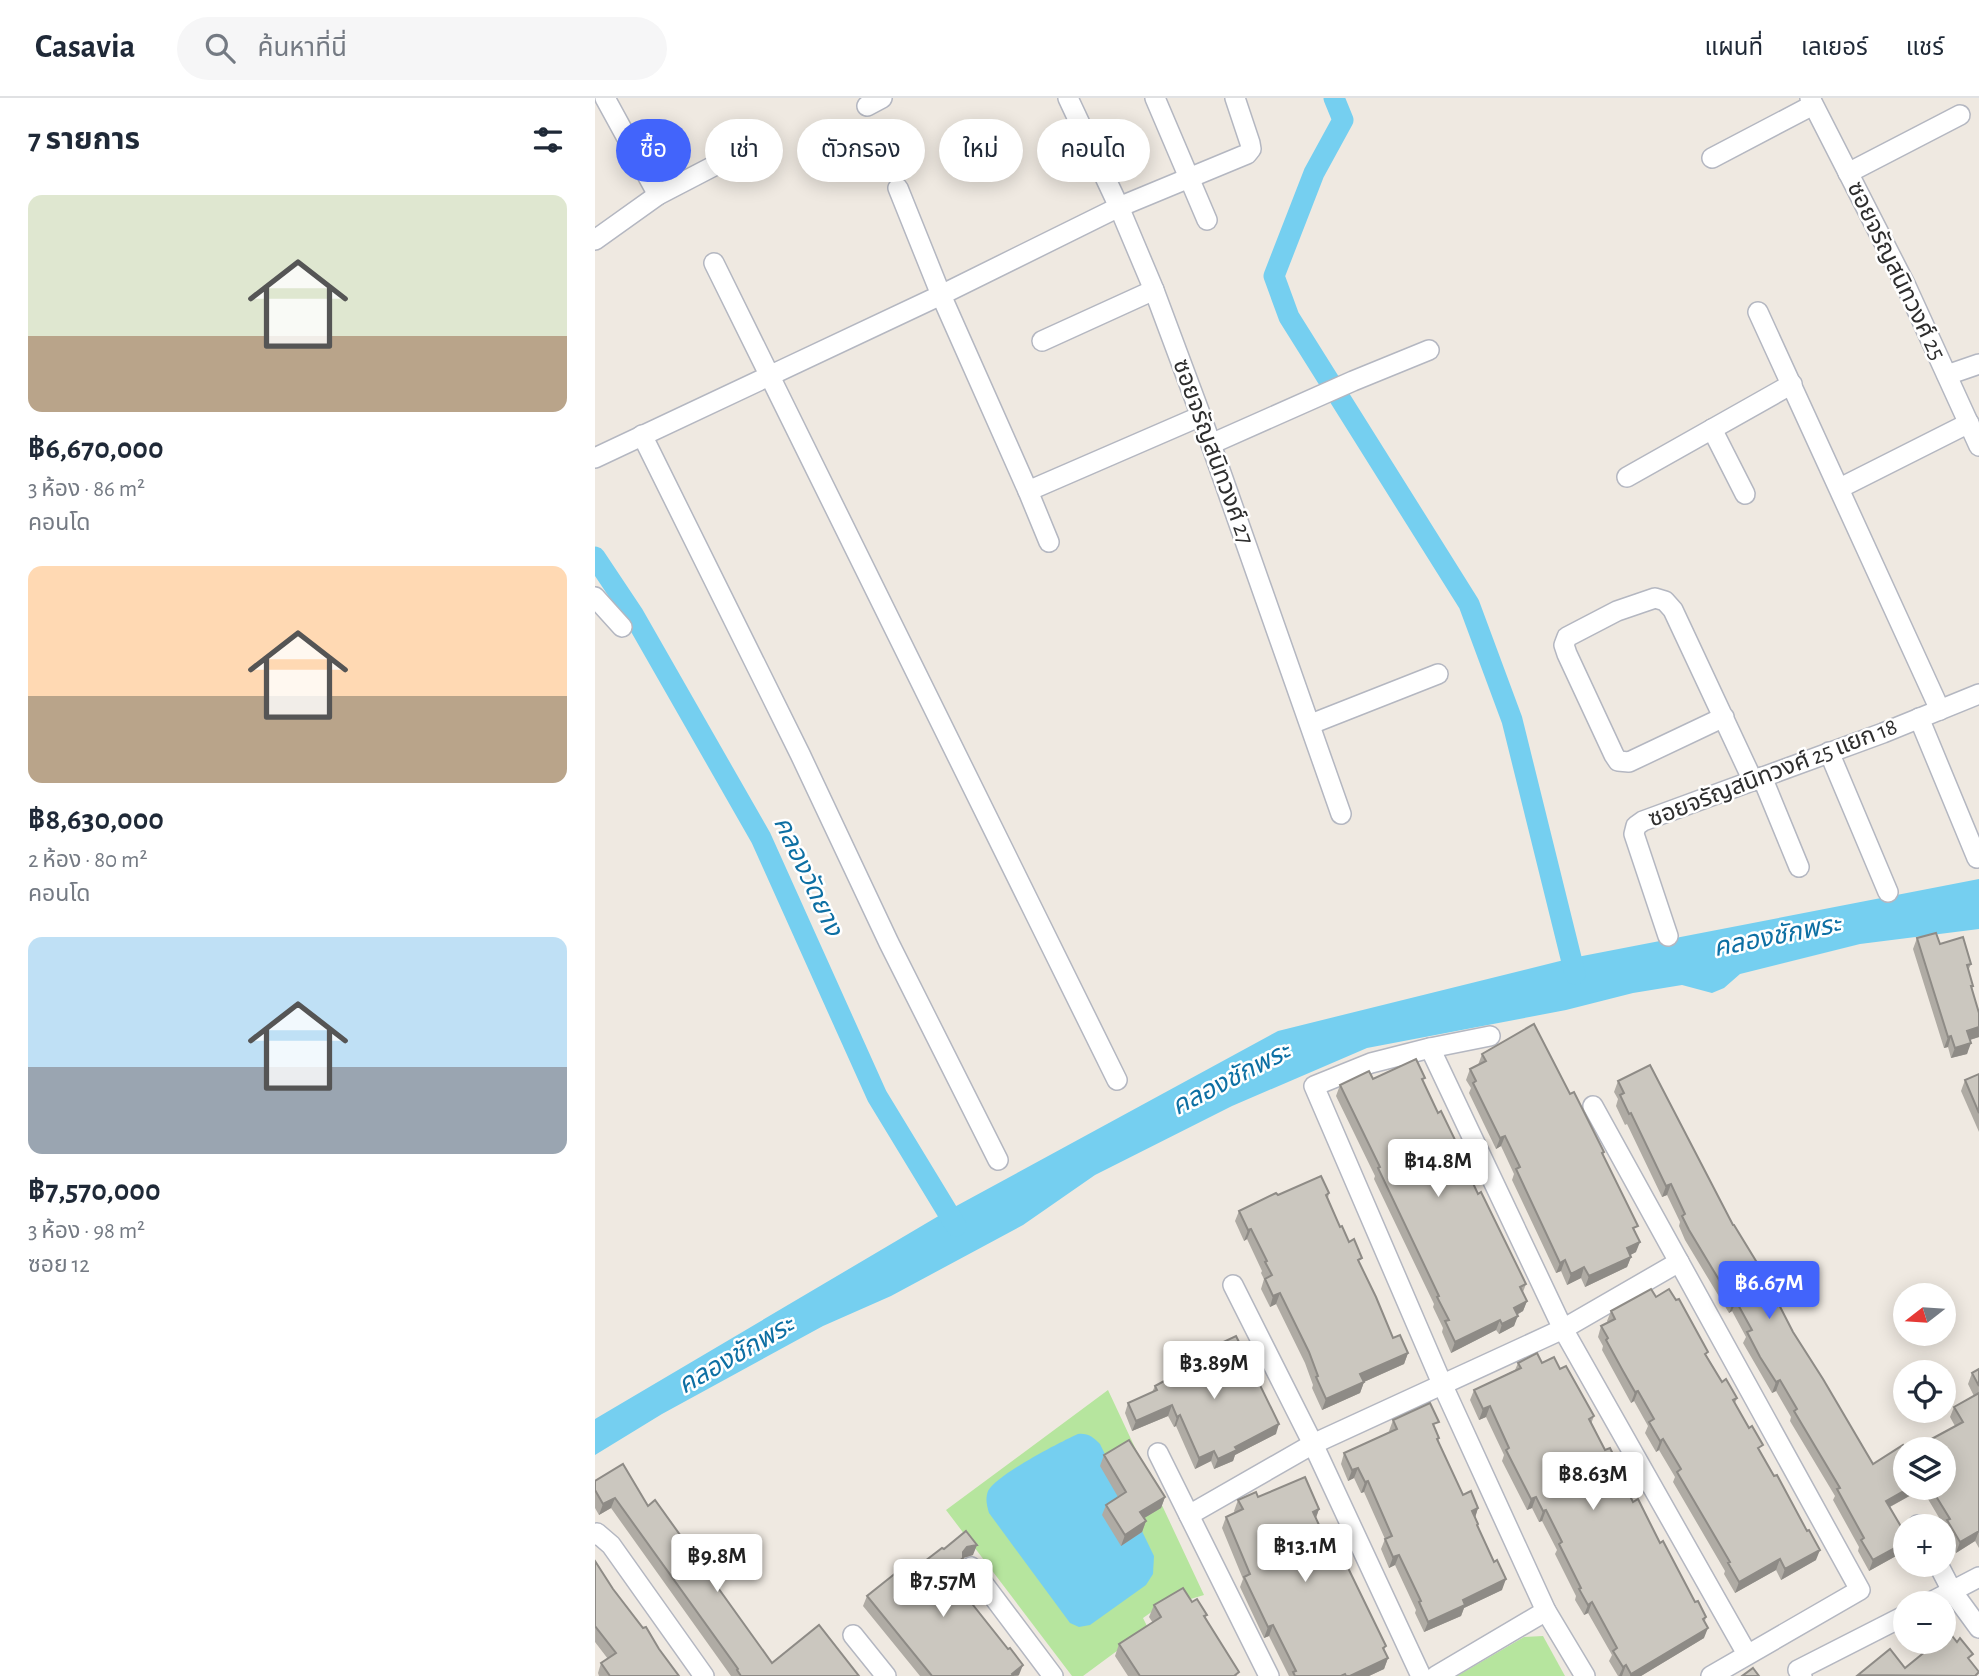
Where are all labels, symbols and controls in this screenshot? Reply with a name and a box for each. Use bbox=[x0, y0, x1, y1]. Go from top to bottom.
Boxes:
search box bbox=[177, 17, 667, 80]
icon: search bbox=[201, 29, 239, 67]
text: Casavia bbox=[35, 31, 135, 64]
text: ค้นหาที่นี่ bbox=[257, 35, 347, 61]
text: แผนที่ bbox=[1705, 36, 1763, 60]
text: เลเยอร์ bbox=[1801, 36, 1868, 60]
text: แชร์ bbox=[1906, 36, 1944, 60]
chip: ซื้อ bbox=[616, 119, 691, 182]
chip: เช่า bbox=[705, 119, 783, 182]
chip: ตัวกรอง bbox=[797, 119, 925, 182]
chip: ใหม่ bbox=[939, 119, 1023, 182]
chip: คอนโด bbox=[1037, 119, 1150, 182]
icon: filters bbox=[529, 121, 567, 159]
text: 7 รายการ bbox=[28, 125, 140, 155]
street label: ซอยจรัญสนิทวงศ์ 25 bbox=[1842, 177, 1951, 364]
icon: home bbox=[235, 241, 361, 367]
street label: ซอยจรัญสนิทวงศ์ 27 bbox=[1168, 356, 1259, 548]
text: ฿6,670,000 bbox=[28, 434, 164, 464]
text: 3 ห้อง · 86 m² bbox=[28, 478, 145, 501]
text: คอนโด bbox=[28, 512, 90, 535]
icon: home bbox=[235, 612, 361, 738]
street label: ซอยจรัญสนิทวงศ์ 25 แยก 18 bbox=[1645, 713, 1901, 832]
text: ฿8,630,000 bbox=[28, 805, 164, 835]
water label: คลองวัดยาง bbox=[769, 812, 847, 941]
text: 2 ห้อง · 80 m² bbox=[28, 849, 147, 872]
text: คอนโด bbox=[28, 883, 90, 906]
water label: คลองชักพระ bbox=[1711, 910, 1845, 961]
icon: home bbox=[235, 983, 361, 1109]
water label: คลองชักพระ bbox=[1168, 1037, 1296, 1120]
pin: ฿14.8M bbox=[1381, 1140, 1495, 1199]
text: ฿14.8M bbox=[1404, 1150, 1472, 1173]
text: ฿7,570,000 bbox=[28, 1176, 161, 1206]
text: 3 ห้อง · 98 m² bbox=[28, 1220, 145, 1243]
text: ซอย 12 bbox=[28, 1254, 90, 1277]
pin: ฿6.67M bbox=[1712, 1262, 1826, 1321]
text: ฿6.67M bbox=[1734, 1272, 1804, 1295]
north arrow bbox=[1893, 1283, 1957, 1346]
map controls bbox=[1893, 1283, 1956, 1654]
water label: คลองชักพระ bbox=[674, 1310, 800, 1399]
pin: ฿3.89M bbox=[1157, 1342, 1271, 1401]
text: ฿3.89M bbox=[1179, 1352, 1249, 1375]
button: locate bbox=[1893, 1360, 1956, 1423]
button: layers bbox=[1893, 1437, 1956, 1500]
pin: ฿8.63M bbox=[1536, 1452, 1650, 1512]
text: ฿8.63M bbox=[1558, 1463, 1628, 1486]
button: + bbox=[1893, 1514, 1956, 1577]
pin: ฿13.1M bbox=[1248, 1524, 1362, 1584]
pin: ฿9.8M bbox=[668, 1534, 766, 1594]
text: ฿13.1M bbox=[1273, 1535, 1337, 1558]
text: ฿9.8M bbox=[687, 1545, 747, 1568]
pin: ฿7.57M bbox=[886, 1560, 1000, 1619]
text: ฿7.57M bbox=[910, 1570, 976, 1593]
button: − bbox=[1893, 1591, 1956, 1654]

